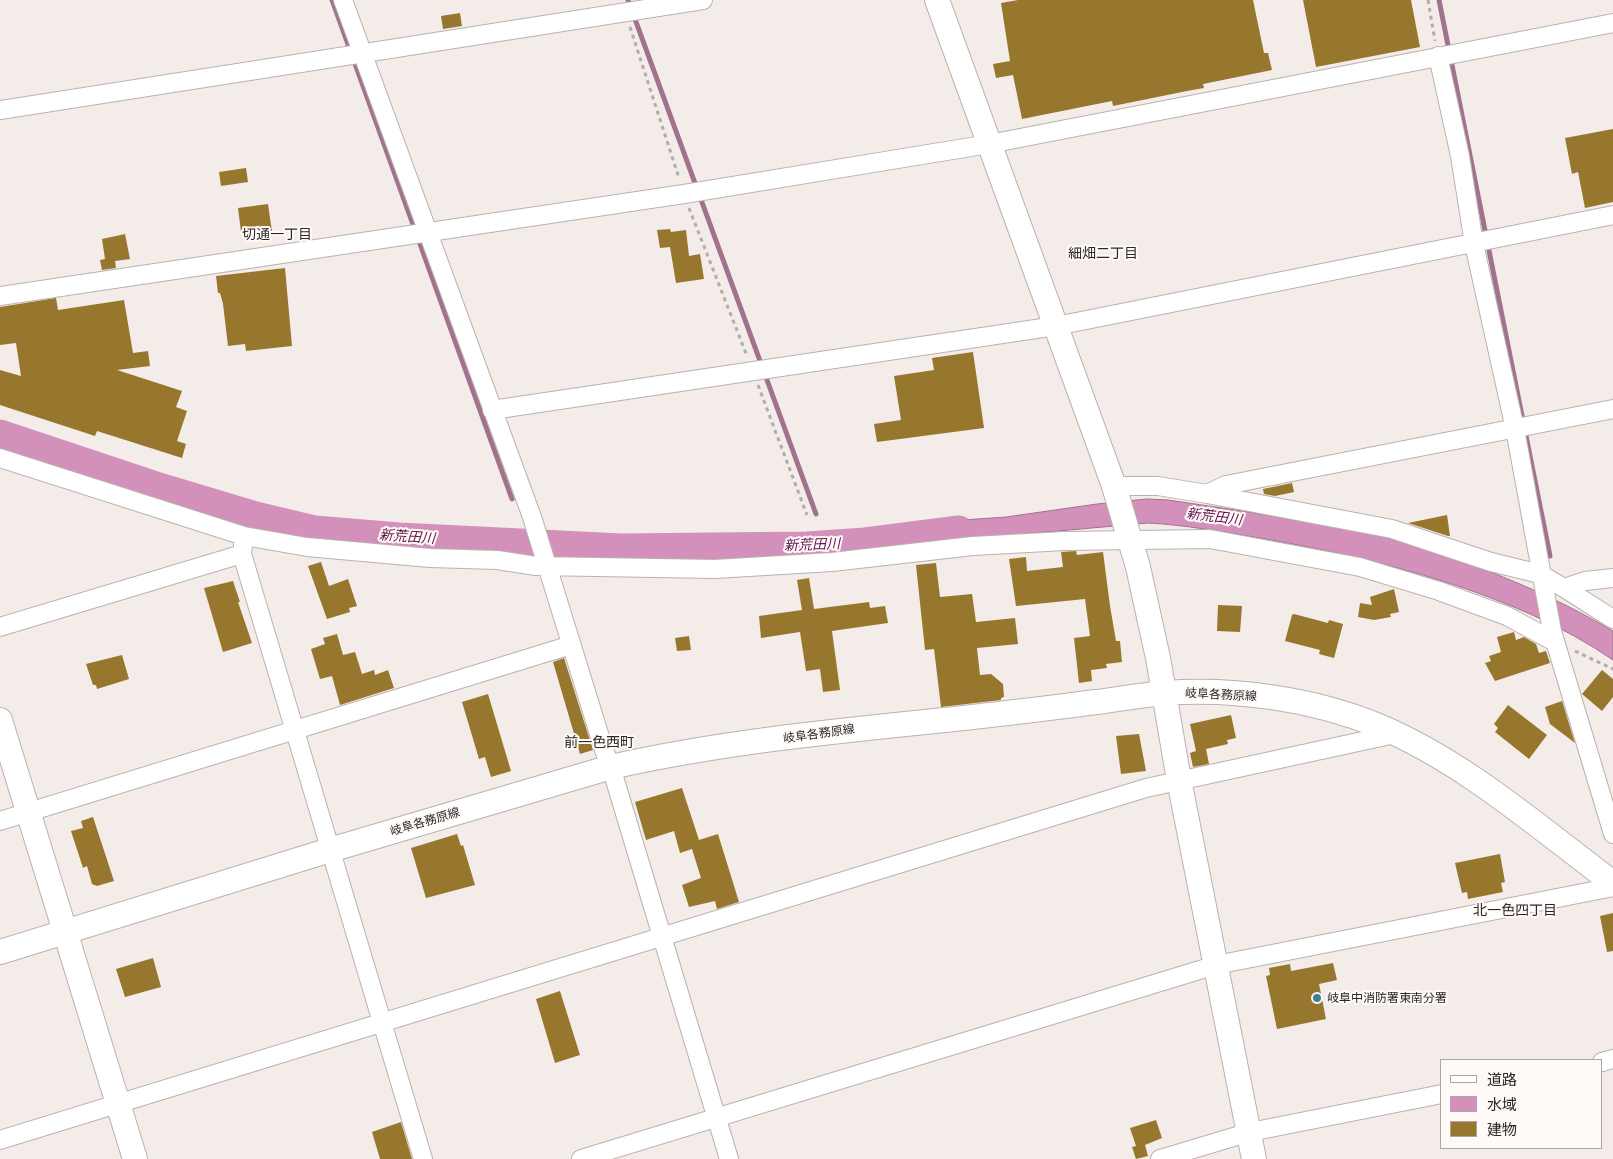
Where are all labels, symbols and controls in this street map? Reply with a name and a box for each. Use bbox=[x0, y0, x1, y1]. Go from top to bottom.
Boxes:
district label: 切通一丁目 bbox=[242, 227, 312, 243]
district label: 細畑二丁目 bbox=[1068, 246, 1138, 262]
water label: 新荒田川 bbox=[1185, 505, 1243, 529]
water label: 新荒田川 bbox=[378, 527, 436, 547]
water label: 新荒田川 bbox=[784, 536, 840, 554]
street label: 岐阜各務原線 bbox=[1185, 686, 1257, 704]
street label: 岐阜各務原線 bbox=[782, 722, 856, 746]
district label: 前一色西町 bbox=[564, 735, 634, 751]
street label: 岐阜各務原線 bbox=[388, 805, 462, 839]
district label: 北一色四丁目 bbox=[1473, 903, 1557, 919]
place label: 岐阜中消防署東南分署 bbox=[1327, 991, 1447, 1005]
marker: 岐阜中消防署東南分署 bbox=[1311, 992, 1323, 1004]
legend bbox=[1440, 1059, 1603, 1149]
text: 道路 bbox=[1487, 1070, 1517, 1089]
text: 水域 bbox=[1487, 1095, 1517, 1114]
text: 建物 bbox=[1487, 1120, 1517, 1139]

